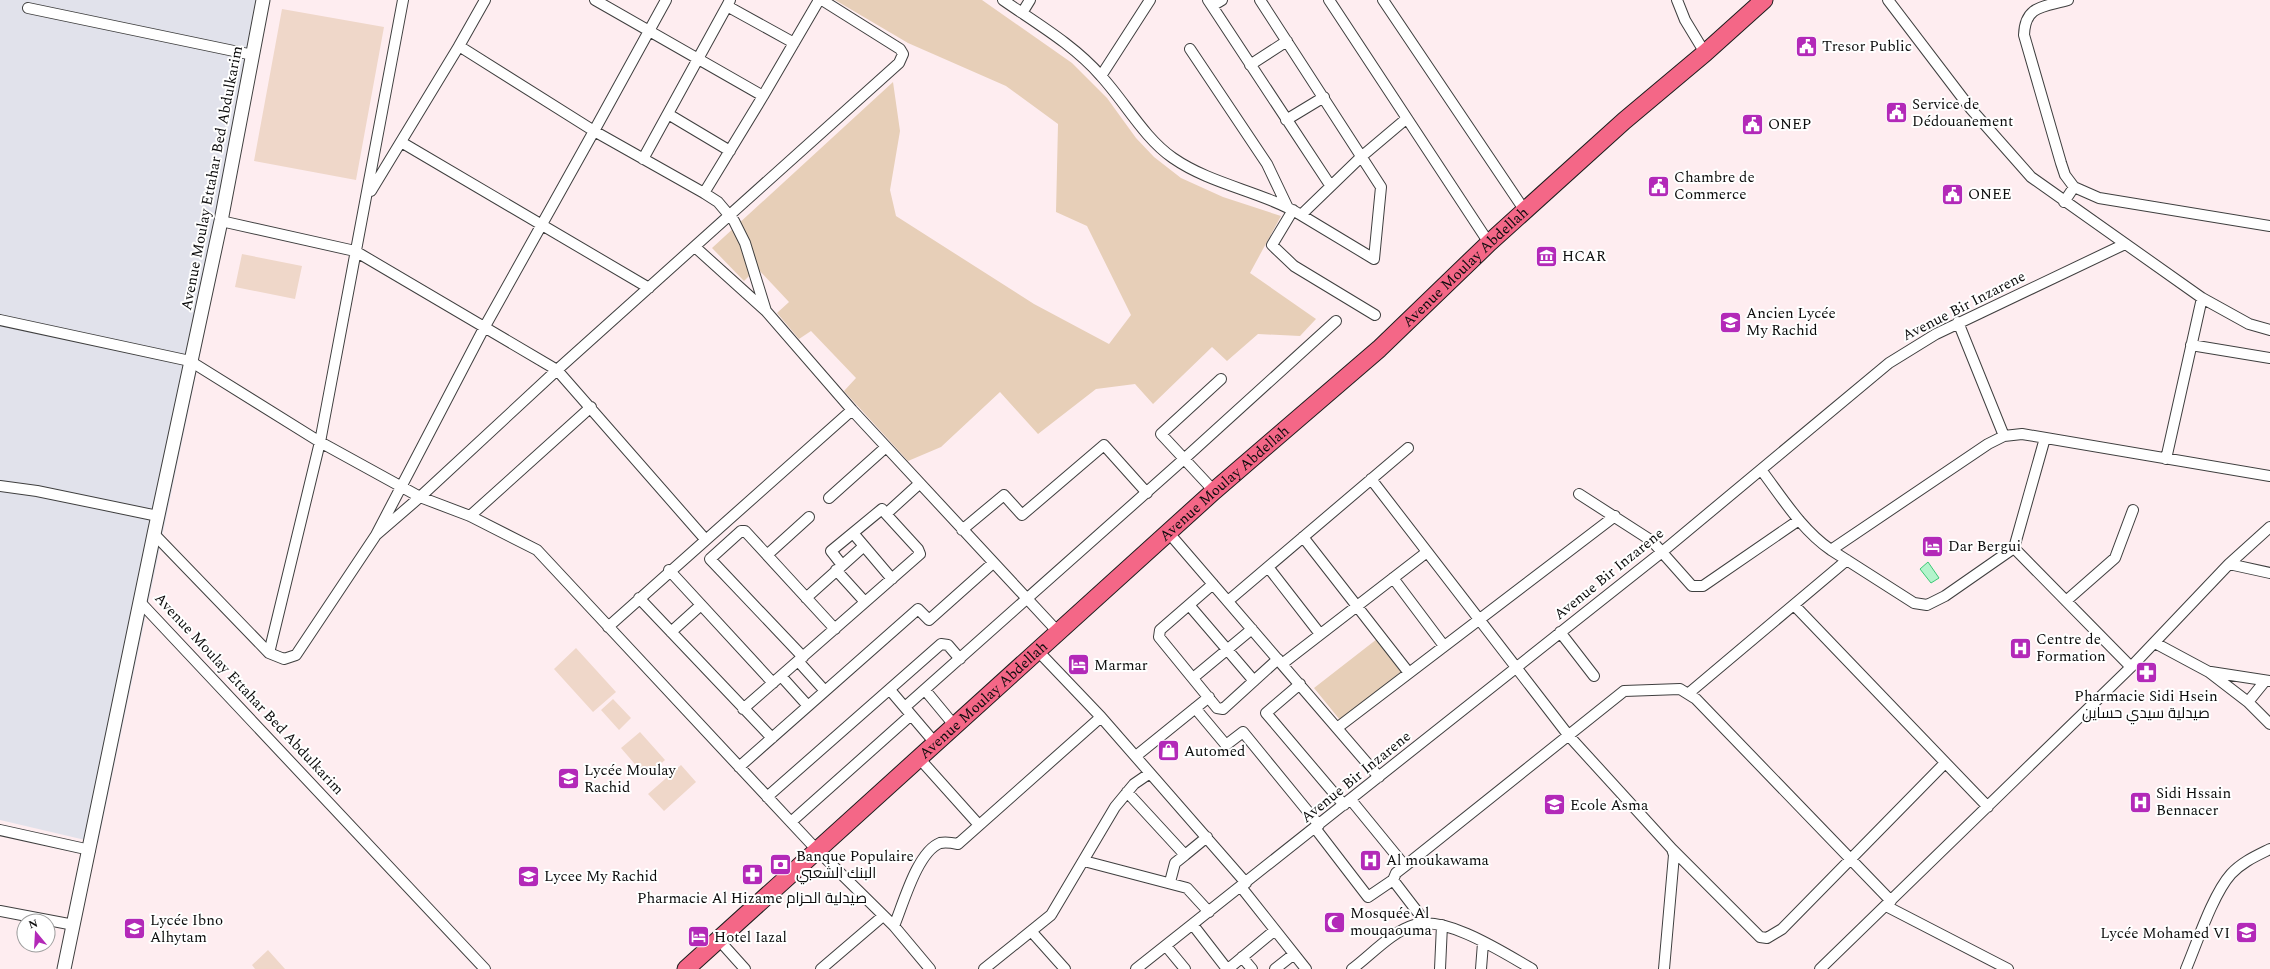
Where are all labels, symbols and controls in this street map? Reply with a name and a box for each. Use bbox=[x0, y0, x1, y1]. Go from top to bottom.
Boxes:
public building icon: Tresor Public bbox=[1794, 33, 1820, 59]
place label: Tresor Public bbox=[1822, 35, 1912, 58]
street label: Avenue Moulay Ettahar Bed Abdulkarim bbox=[175, 44, 249, 312]
place label: Service de Dédouanement bbox=[1912, 93, 2013, 133]
public building icon: Service de Dédouanement bbox=[1884, 100, 1910, 126]
public building icon: ONEP bbox=[1739, 111, 1765, 137]
place label: ONEP bbox=[1768, 113, 1811, 136]
place label: Chambre de Commerce bbox=[1674, 166, 1755, 206]
public building icon: Chambre de Commerce bbox=[1646, 173, 1672, 199]
public building icon: ONEE bbox=[1940, 181, 1966, 207]
place label: ONEE bbox=[1968, 183, 2012, 206]
street label: Avenue Moulay Abdellah bbox=[1397, 201, 1534, 333]
museum icon: HCAR bbox=[1534, 243, 1560, 269]
place label: HCAR bbox=[1562, 245, 1606, 268]
street label: Avenue Bir Inzarene bbox=[1898, 265, 2030, 347]
place label: Ancien Lycée My Rachid bbox=[1746, 302, 1836, 342]
school or university icon: Ancien Lycée My Rachid bbox=[1718, 309, 1744, 335]
street label: Avenue Moulay Abdellah bbox=[1154, 419, 1295, 547]
street label: Avenue Bir Inzarene bbox=[1549, 522, 1669, 626]
hotel icon: Dar Bergui bbox=[1920, 533, 1946, 559]
place label: Dar Bergui bbox=[1948, 535, 2021, 558]
street label: Avenue Moulay Ettahar Bed Abdulkarim bbox=[149, 588, 349, 800]
place label: Centre de Formation bbox=[2036, 628, 2106, 668]
street label: Avenue Moulay Abdellah bbox=[914, 635, 1053, 764]
hospital icon: Centre de Formation bbox=[2007, 635, 2033, 661]
hotel icon: Marmar bbox=[1066, 652, 1092, 678]
place label: Marmar bbox=[1094, 654, 1148, 677]
pharmacy icon: Pharmacie Sidi Hsein صيدلية سيدي حساين bbox=[2133, 660, 2159, 686]
place label: Pharmacie Sidi Hsein صيدلية سيدي حساين bbox=[2074, 685, 2218, 725]
street label: Avenue Bir Inzarene bbox=[1296, 725, 1416, 829]
shop icon: Automed bbox=[1156, 738, 1182, 764]
place label: Automed bbox=[1184, 740, 1245, 763]
place label: Lycée Moulay Rachid bbox=[584, 759, 677, 799]
school or university icon: Lycée Moulay Rachid bbox=[555, 766, 581, 792]
place label: Sidi Hssain Bennacer bbox=[2156, 782, 2231, 822]
hospital icon: Sidi Hssain Bennacer bbox=[2127, 789, 2153, 815]
school or university icon: Ecole Asma bbox=[1541, 792, 1567, 818]
place label: Ecole Asma bbox=[1570, 794, 1649, 817]
place label: Banque Populaire البنك الشعبي bbox=[796, 845, 914, 885]
hospital icon: Al moukawama bbox=[1357, 847, 1383, 873]
place label: Al moukawama bbox=[1386, 849, 1490, 872]
bank icon: Banque Populaire البنك الشعبي bbox=[767, 852, 793, 878]
pharmacy icon: Pharmacie Al Hizame صيدلية الحزام bbox=[739, 862, 765, 888]
school or university icon: Lycee My Rachid bbox=[516, 863, 542, 889]
place label: Lycee My Rachid bbox=[544, 865, 658, 888]
place label: Pharmacie Al Hizame صيدلية الحزام bbox=[637, 887, 867, 910]
place label: Mosquée Al mouqaouma bbox=[1350, 902, 1432, 942]
place label: Lycée Ibno Alhytam bbox=[150, 909, 223, 949]
mosque icon: Mosquée Al mouqaouma bbox=[1321, 909, 1347, 935]
north arrow bbox=[16, 913, 56, 953]
text: N bbox=[26, 914, 40, 933]
school or university icon: Lycée Ibno Alhytam bbox=[122, 916, 148, 942]
school or university icon: Lycée Mohamed VI bbox=[2233, 920, 2259, 946]
place label: Lycée Mohamed VI bbox=[2100, 922, 2230, 945]
hotel icon: Hotel Iazal bbox=[686, 924, 712, 950]
place label: Hotel Iazal bbox=[714, 926, 787, 949]

